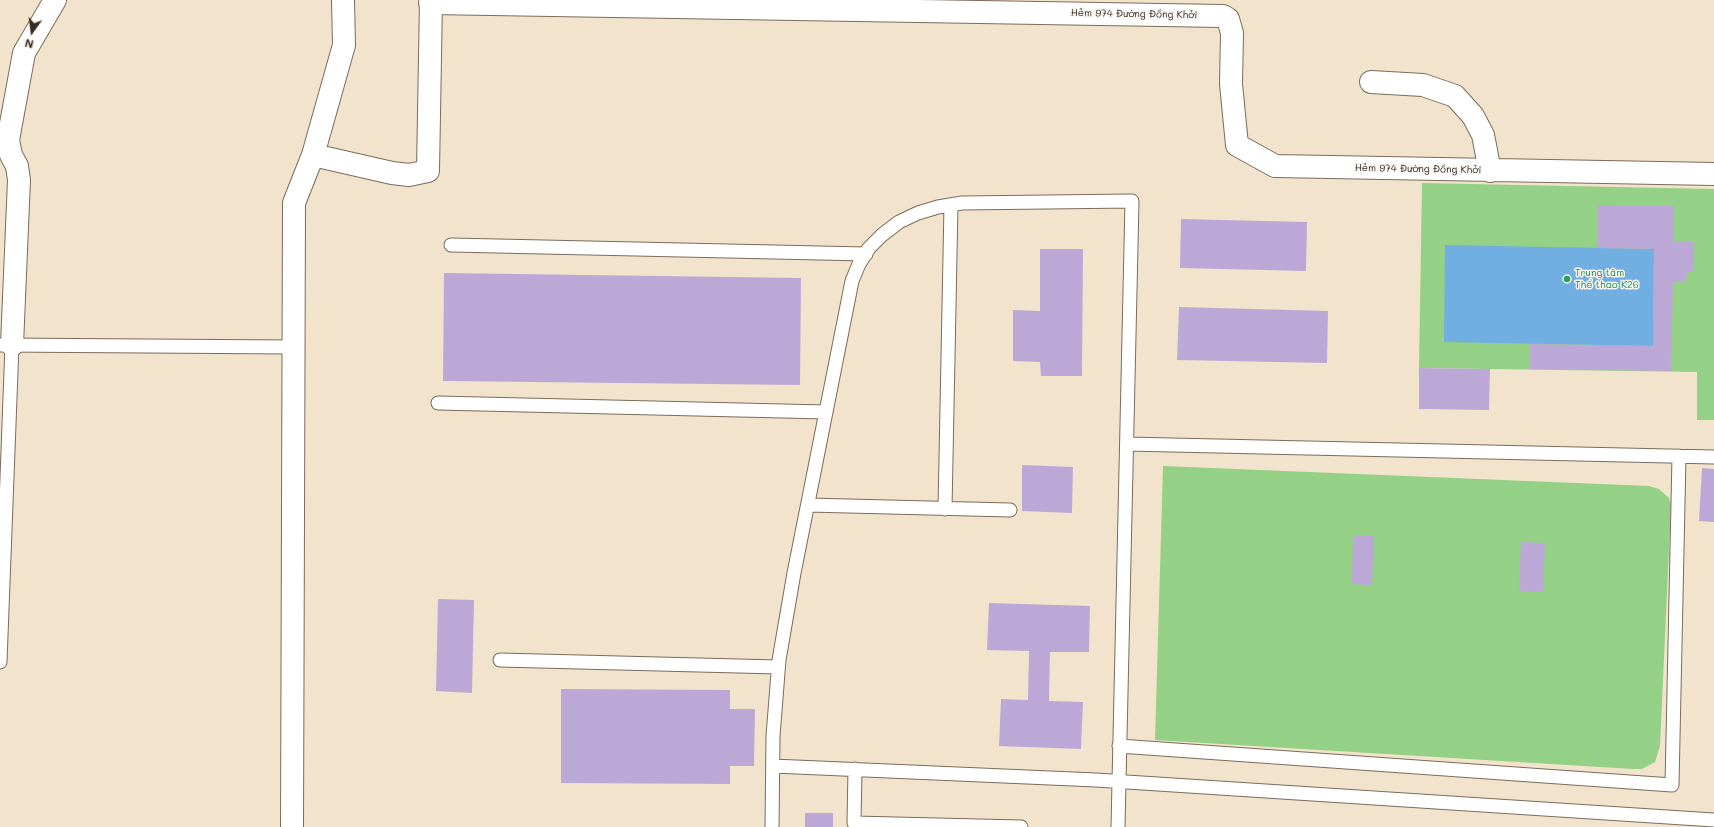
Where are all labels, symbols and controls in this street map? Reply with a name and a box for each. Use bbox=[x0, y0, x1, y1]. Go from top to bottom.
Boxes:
street label: Hẻm 974 Đường Đồng Khởi bbox=[1071, 7, 1197, 21]
north arrow bbox=[12, 12, 52, 52]
text: N bbox=[23, 36, 35, 52]
street label: Hẻm 974 Đường Đồng Khởi bbox=[1355, 162, 1481, 176]
place label: Trung tâm Thể thao K26 bbox=[1575, 267, 1639, 290]
marker: Trung tâm Thể thao K26 bbox=[1562, 274, 1572, 284]

